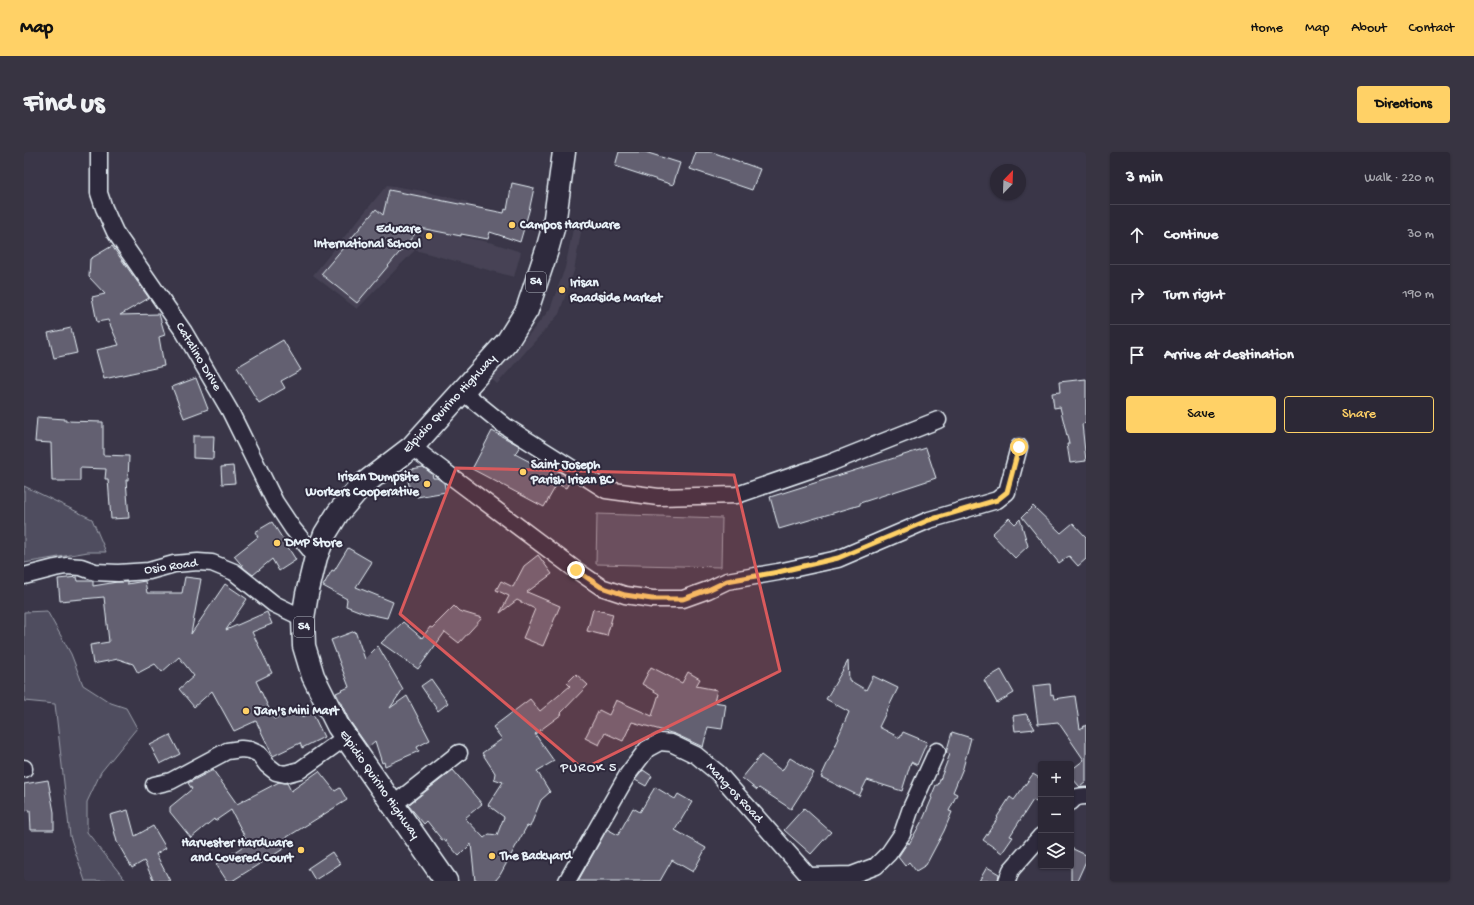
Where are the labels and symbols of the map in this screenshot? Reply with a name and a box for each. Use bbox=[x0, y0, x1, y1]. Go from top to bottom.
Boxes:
north arrow bbox=[990, 164, 1026, 200]
place label: Campos Hardware bbox=[519, 218, 621, 234]
marker: Campos Hardware bbox=[507, 220, 517, 230]
place label: Educare International School bbox=[314, 222, 422, 252]
marker: Educare International School bbox=[424, 231, 434, 241]
road number: 54 bbox=[526, 272, 546, 292]
place label: Irisan Roadside Market bbox=[569, 276, 664, 306]
marker: Irisan Roadside Market bbox=[557, 285, 567, 295]
street label: Catalino Drive bbox=[172, 320, 224, 394]
street label: Elpidio Quirino Highway bbox=[400, 351, 500, 457]
route start bbox=[1010, 438, 1028, 456]
place label: Saint Joseph Parish Irisan BC bbox=[530, 458, 615, 488]
marker: Saint Joseph Parish Irisan BC bbox=[518, 467, 528, 477]
place label: Irisan Dumpsite Workers Cooperative bbox=[305, 470, 420, 501]
marker: Irisan Dumpsite Workers Cooperative bbox=[422, 479, 432, 489]
place label: DMP Store bbox=[284, 536, 343, 551]
marker: DMP Store bbox=[272, 538, 282, 548]
street label: Osio Road bbox=[143, 556, 200, 578]
route end bbox=[567, 561, 585, 579]
road number: 54 bbox=[294, 617, 314, 637]
place label: Jam's Mini Mart bbox=[253, 704, 340, 719]
marker: Jam's Mini Mart bbox=[241, 706, 251, 716]
street label: Elpidio Quirino Highway bbox=[336, 728, 423, 843]
district label: PUROK 5 bbox=[560, 760, 617, 777]
street label: Mang-os Road bbox=[702, 760, 767, 827]
place label: Harvester Hardware and Covered Court bbox=[181, 836, 295, 866]
marker: Harvester Hardware and Covered Court bbox=[296, 845, 306, 855]
place label: The Backyard bbox=[499, 849, 573, 864]
marker: The Backyard bbox=[487, 851, 497, 861]

